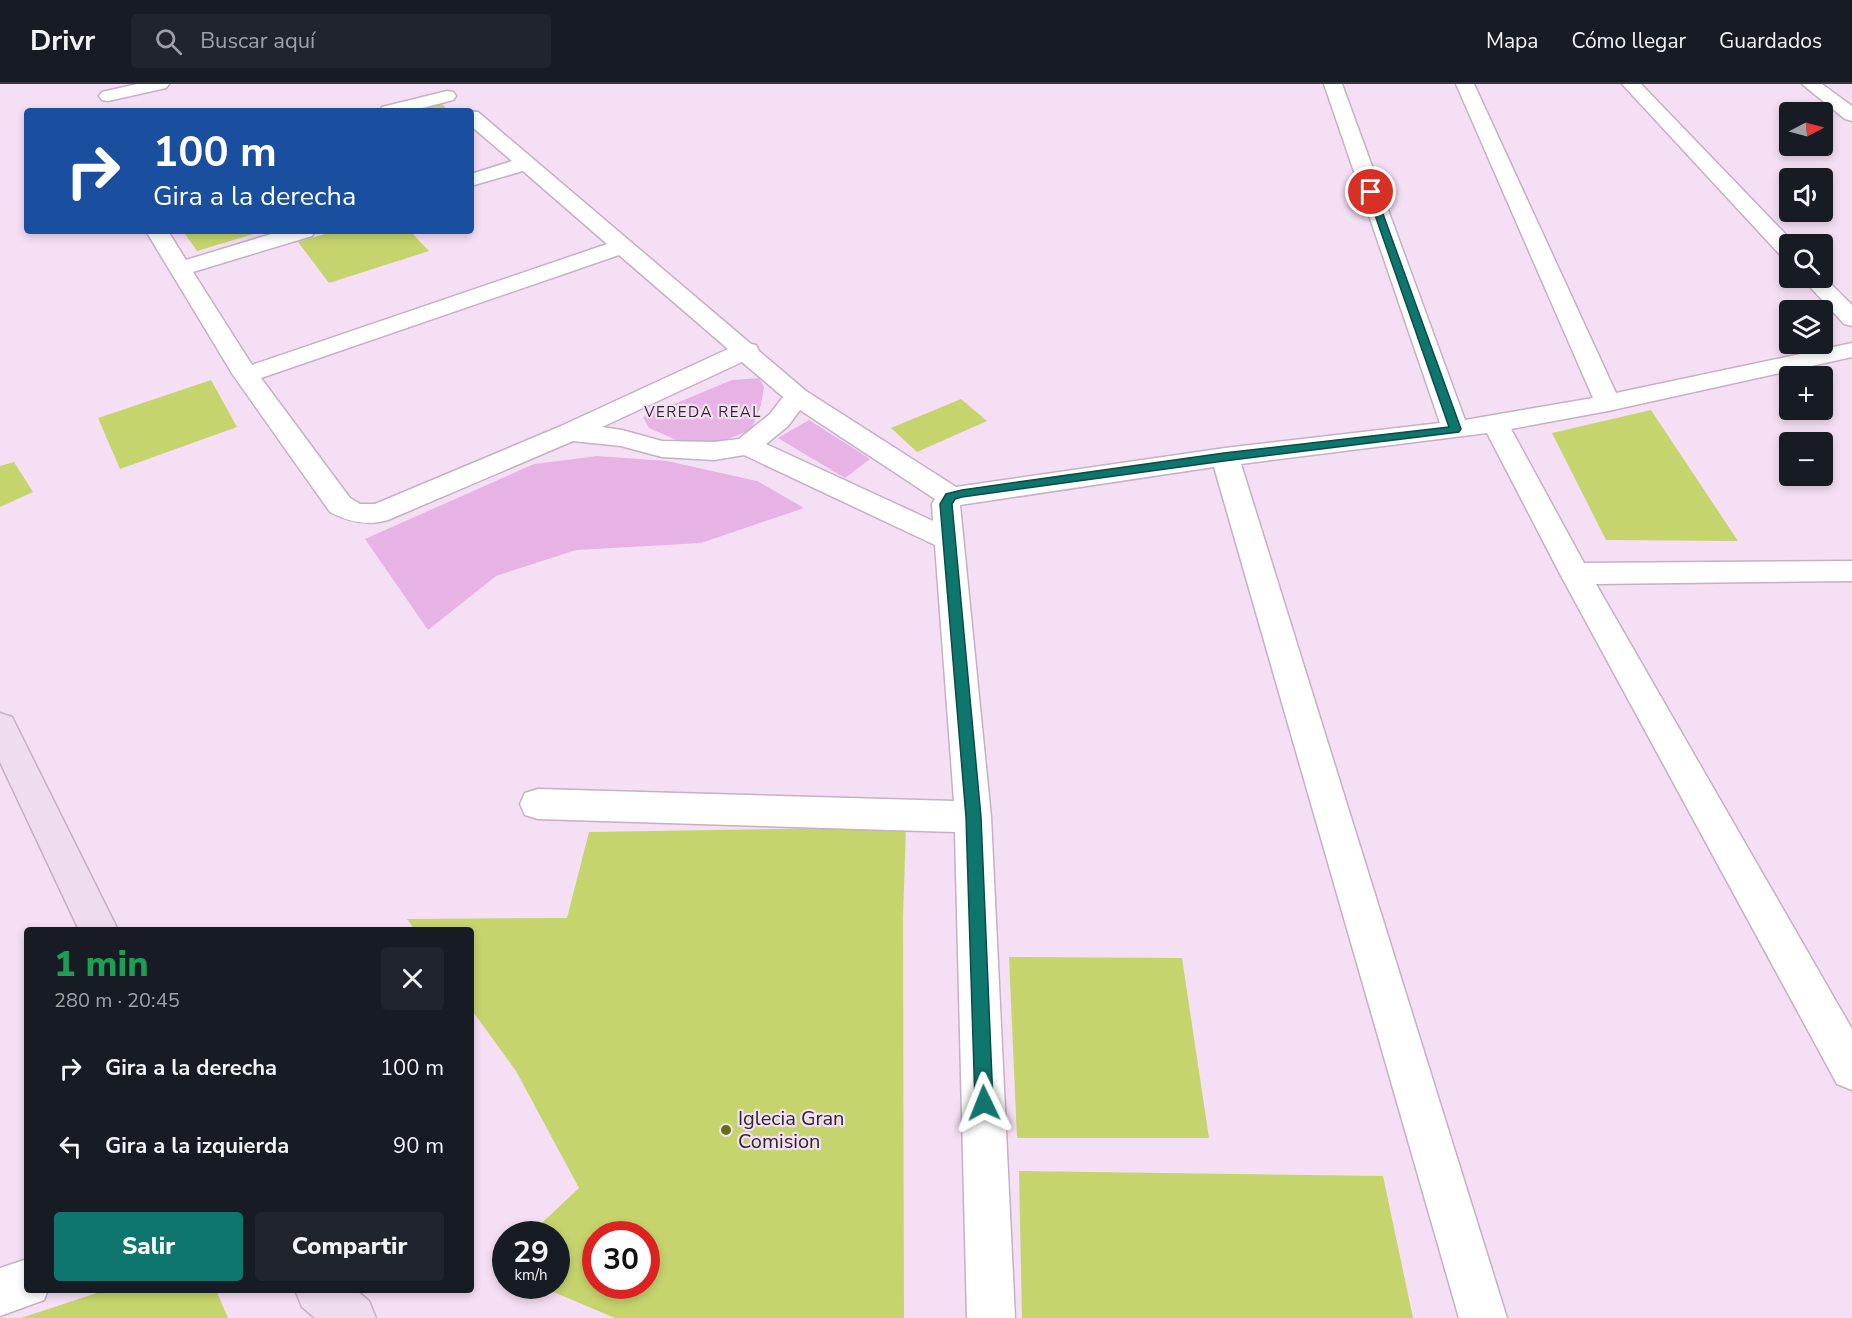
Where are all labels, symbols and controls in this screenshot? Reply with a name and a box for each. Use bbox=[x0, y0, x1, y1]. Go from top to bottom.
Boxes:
search box bbox=[131, 14, 551, 68]
text: Drivr bbox=[30, 22, 95, 60]
icon: search bbox=[152, 25, 185, 58]
text: Buscar aquí bbox=[200, 26, 315, 56]
text: Mapa bbox=[1486, 27, 1538, 55]
text: Cómo llegar bbox=[1571, 27, 1686, 55]
text: Guardados bbox=[1719, 27, 1822, 55]
north arrow bbox=[1779, 102, 1833, 156]
map controls bbox=[1779, 102, 1833, 486]
text: 100 m bbox=[153, 124, 277, 181]
icon: right bbox=[54, 132, 132, 210]
pin bbox=[1345, 166, 1396, 217]
button: sound bbox=[1779, 168, 1833, 222]
icon: arrive bbox=[1354, 175, 1387, 208]
text: Gira a la derecha bbox=[153, 178, 356, 215]
button: search bbox=[1779, 234, 1833, 288]
button: layers bbox=[1779, 300, 1833, 354]
button: + bbox=[1779, 366, 1833, 420]
district label: VEREDA REAL bbox=[643, 402, 762, 422]
button: − bbox=[1779, 432, 1833, 486]
text: 1 min bbox=[54, 940, 149, 989]
button: close bbox=[381, 947, 444, 1010]
text: 280 m · 20:45 bbox=[54, 987, 180, 1014]
icon: right bbox=[54, 1052, 87, 1085]
text: Gira a la derecha bbox=[105, 1053, 277, 1083]
text: 100 m bbox=[380, 1053, 444, 1083]
position arrow bbox=[952, 1071, 1016, 1135]
place label: Iglecia Gran Comision bbox=[738, 1105, 844, 1155]
marker: Iglecia Gran Comision bbox=[719, 1123, 733, 1137]
icon: left bbox=[54, 1130, 87, 1163]
text: Gira a la izquierda bbox=[105, 1131, 289, 1161]
text: 90 m bbox=[393, 1131, 444, 1161]
button: Salir bbox=[54, 1212, 243, 1281]
button: Compartir bbox=[255, 1212, 444, 1281]
speed limit sign: 30 bbox=[582, 1221, 660, 1299]
text: 29 bbox=[513, 1232, 549, 1273]
text: km/h bbox=[514, 1265, 548, 1285]

